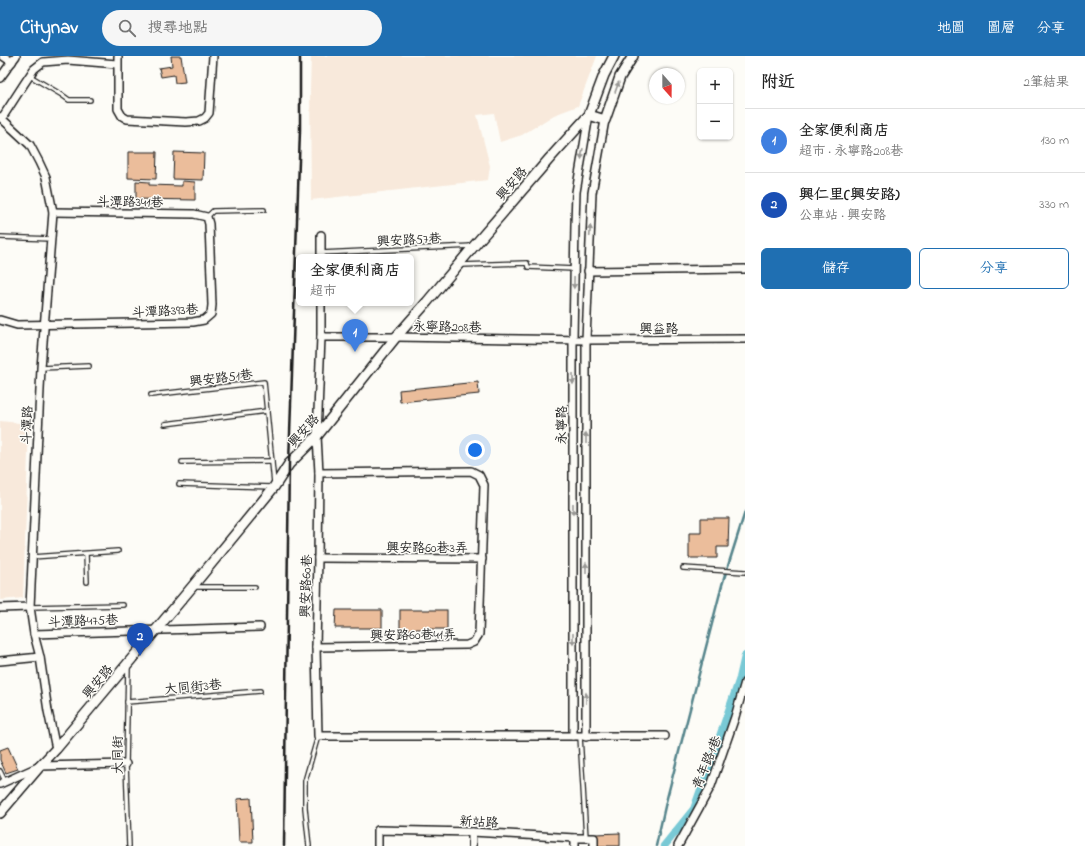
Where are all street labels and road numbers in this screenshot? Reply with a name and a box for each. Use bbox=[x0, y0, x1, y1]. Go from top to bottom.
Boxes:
street label: 興安路 bbox=[492, 163, 532, 205]
street label: 斗潭路341巷 bbox=[96, 192, 164, 213]
street label: 興安路57巷 bbox=[376, 229, 442, 252]
street label: 斗潭路393巷 bbox=[131, 300, 199, 323]
street label: 永寧路208巷 bbox=[412, 317, 482, 338]
street label: 興益路 bbox=[639, 320, 679, 339]
street label: 興安路51巷 bbox=[188, 365, 254, 392]
street label: 斗潭路 bbox=[17, 405, 38, 445]
street label: 永寧路 bbox=[553, 405, 572, 445]
street label: 興安路 bbox=[284, 410, 324, 452]
street label: 興安路60巷3弄 bbox=[386, 539, 468, 558]
street label: 興安路60巷 bbox=[296, 554, 317, 618]
street label: 斗潭路475巷 bbox=[48, 611, 118, 632]
street label: 興安路60巷41弄 bbox=[370, 625, 456, 646]
street label: 興安路 bbox=[78, 661, 118, 703]
street label: 大同街3巷 bbox=[164, 676, 223, 699]
street label: 青年路1巷 bbox=[688, 733, 727, 792]
street label: 大同街 bbox=[109, 735, 128, 775]
street label: 新站路 bbox=[459, 812, 499, 833]

